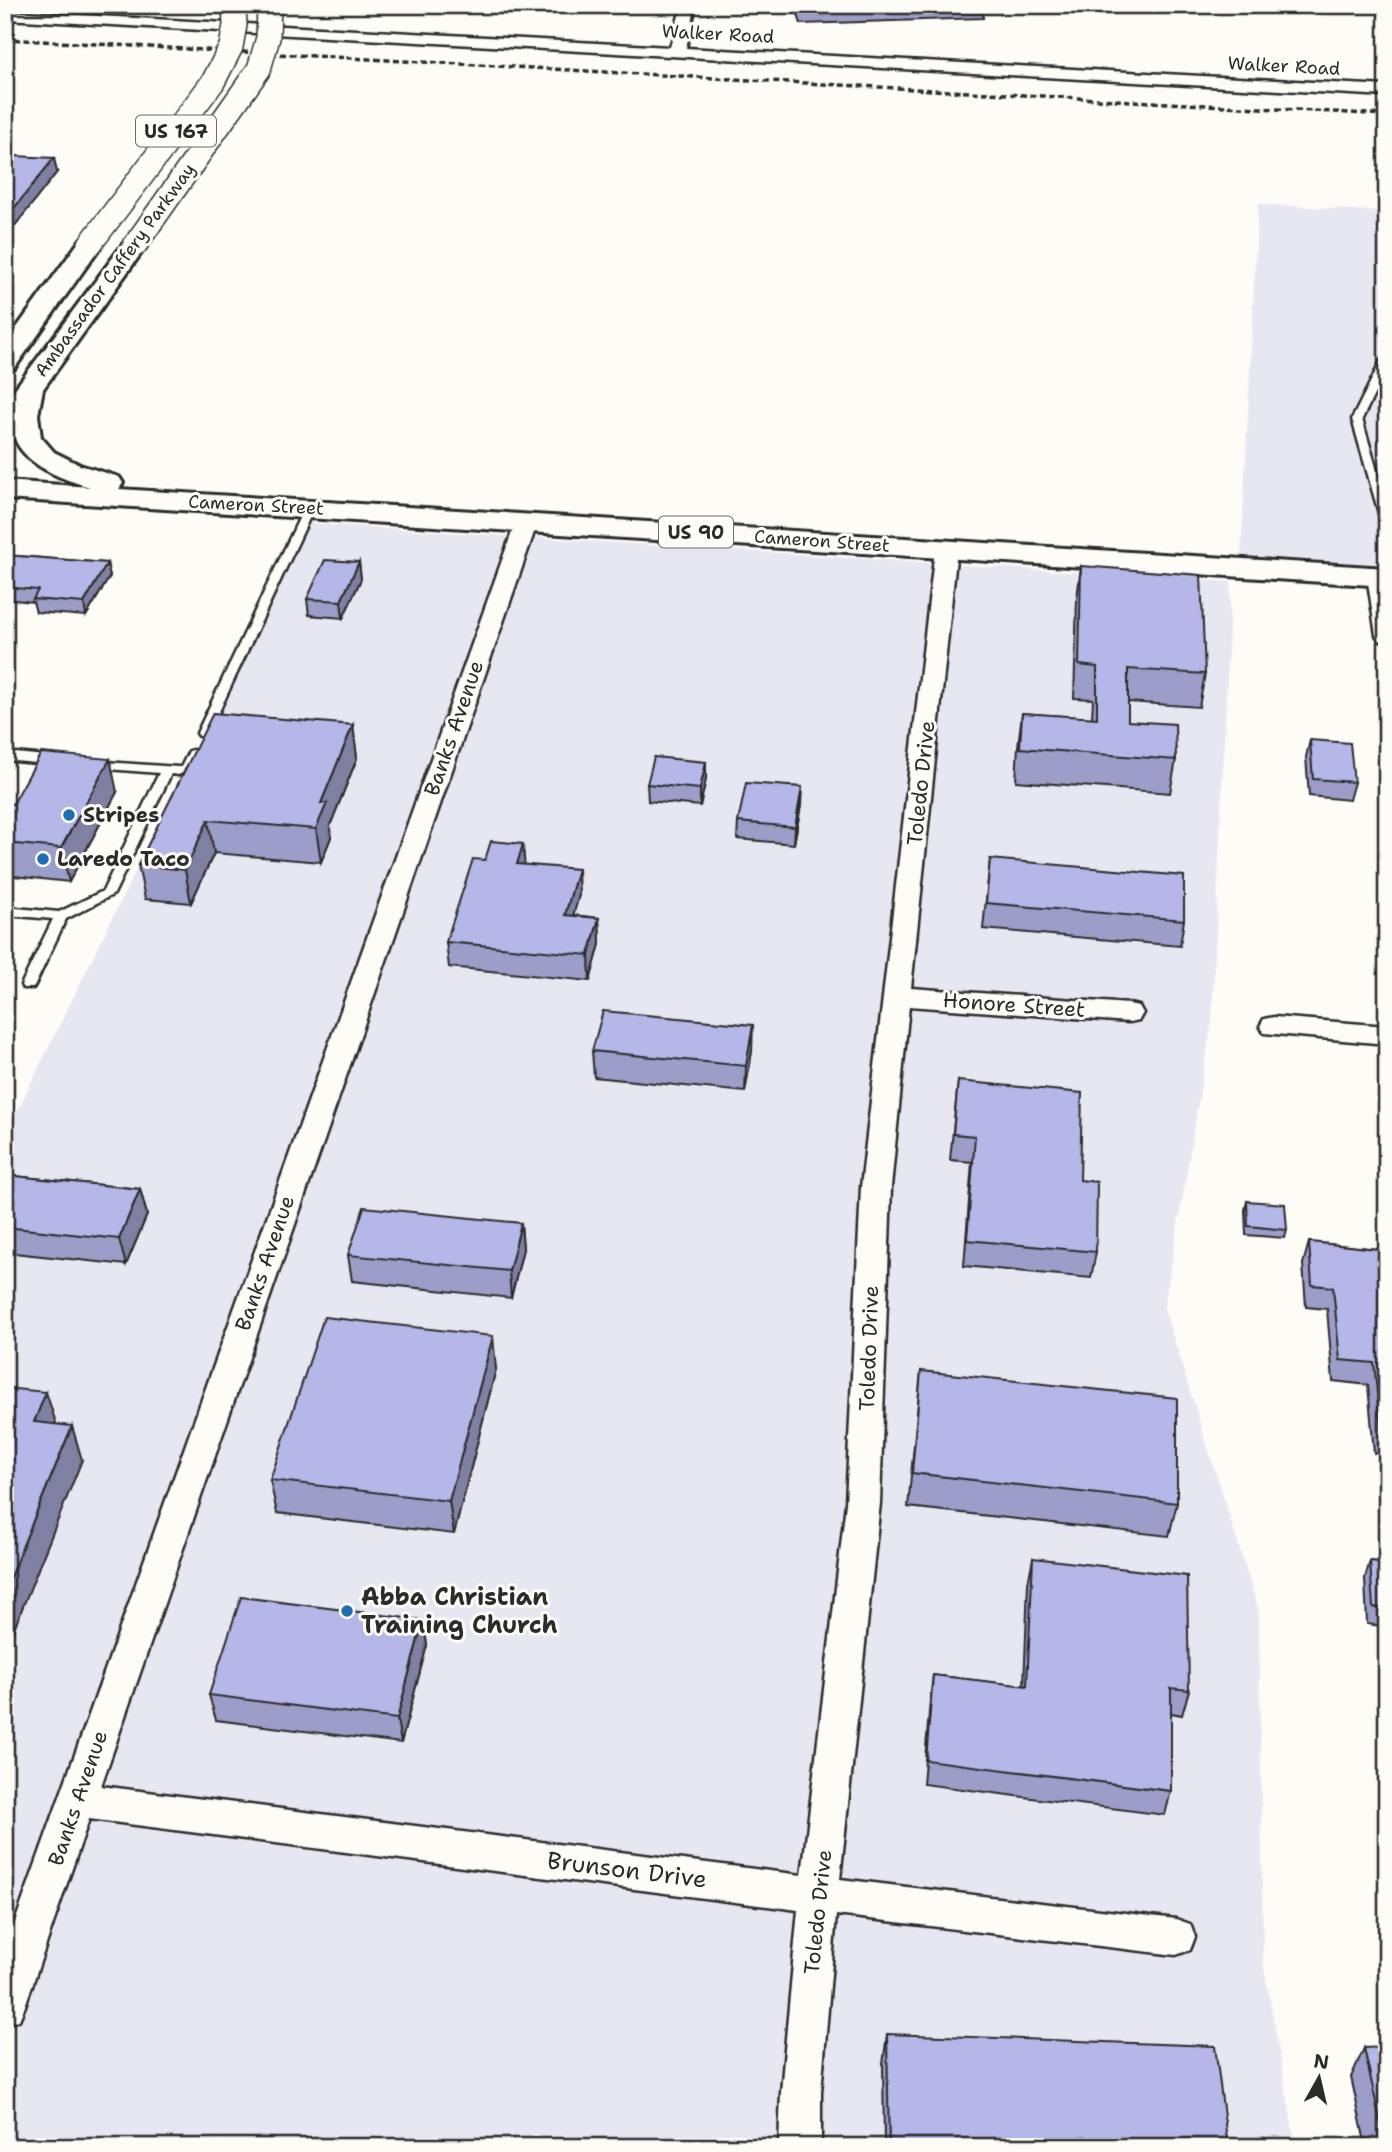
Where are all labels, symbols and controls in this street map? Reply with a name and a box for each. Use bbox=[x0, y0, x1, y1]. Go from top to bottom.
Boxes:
street label: Walker Road bbox=[661, 19, 775, 49]
street label: Walker Road bbox=[1227, 51, 1341, 81]
road number: US 167 bbox=[136, 116, 216, 146]
street label: Ambassador Caffery Parkway bbox=[29, 158, 201, 382]
street label: Cameron Street bbox=[188, 489, 325, 521]
road number: US 90 bbox=[659, 516, 733, 548]
street label: Cameron Street bbox=[753, 524, 891, 558]
street label: Banks Avenue bbox=[418, 657, 490, 799]
street label: Toledo Drive bbox=[901, 719, 941, 847]
place label: Stripes bbox=[83, 801, 159, 829]
marker: Stripes bbox=[61, 807, 77, 823]
place label: Laredo Taco bbox=[57, 845, 190, 873]
marker: Laredo Taco bbox=[35, 851, 51, 867]
street label: Honore Street bbox=[942, 986, 1086, 1024]
street label: Banks Avenue bbox=[229, 1192, 301, 1334]
street label: Toledo Drive bbox=[853, 1285, 885, 1411]
place label: Abba Christian Training Church bbox=[361, 1581, 558, 1641]
marker: Abba Christian Training Church bbox=[339, 1603, 355, 1619]
street label: Banks Avenue bbox=[42, 1727, 114, 1869]
street label: Brunson Drive bbox=[545, 1844, 709, 1896]
street label: Toledo Drive bbox=[798, 1848, 838, 1976]
north arrow bbox=[1284, 2044, 1354, 2114]
text: N bbox=[1312, 2048, 1330, 2075]

